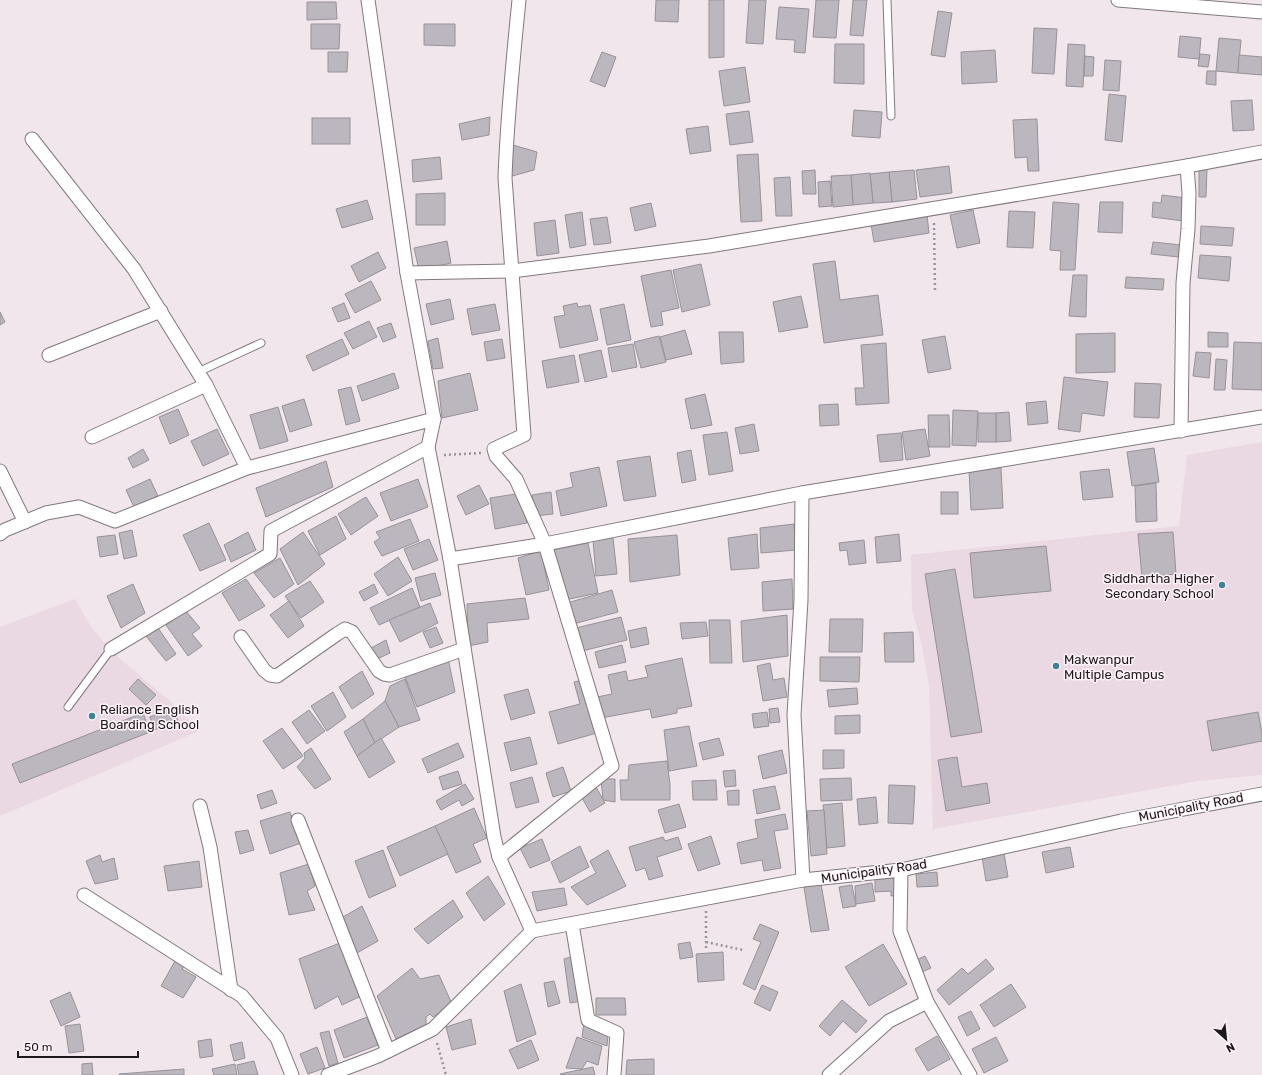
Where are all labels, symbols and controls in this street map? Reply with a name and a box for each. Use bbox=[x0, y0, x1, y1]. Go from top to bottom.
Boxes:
place label: Siddhartha Higher Secondary School bbox=[1104, 571, 1214, 601]
marker: Siddhartha Higher Secondary School bbox=[1217, 580, 1227, 590]
place label: Makwanpur Multiple Campus bbox=[1064, 652, 1165, 682]
marker: Makwanpur Multiple Campus bbox=[1051, 661, 1061, 671]
place label: Reliance English Boarding School bbox=[100, 702, 199, 733]
marker: Reliance English Boarding School bbox=[87, 711, 97, 721]
street label: Municipality Road bbox=[1137, 789, 1245, 825]
street label: Municipality Road bbox=[820, 856, 928, 886]
north arrow bbox=[1206, 1019, 1246, 1059]
scale bar bbox=[18, 1033, 138, 1059]
text: 50 m bbox=[24, 1040, 52, 1054]
text: N bbox=[1224, 1040, 1237, 1055]

